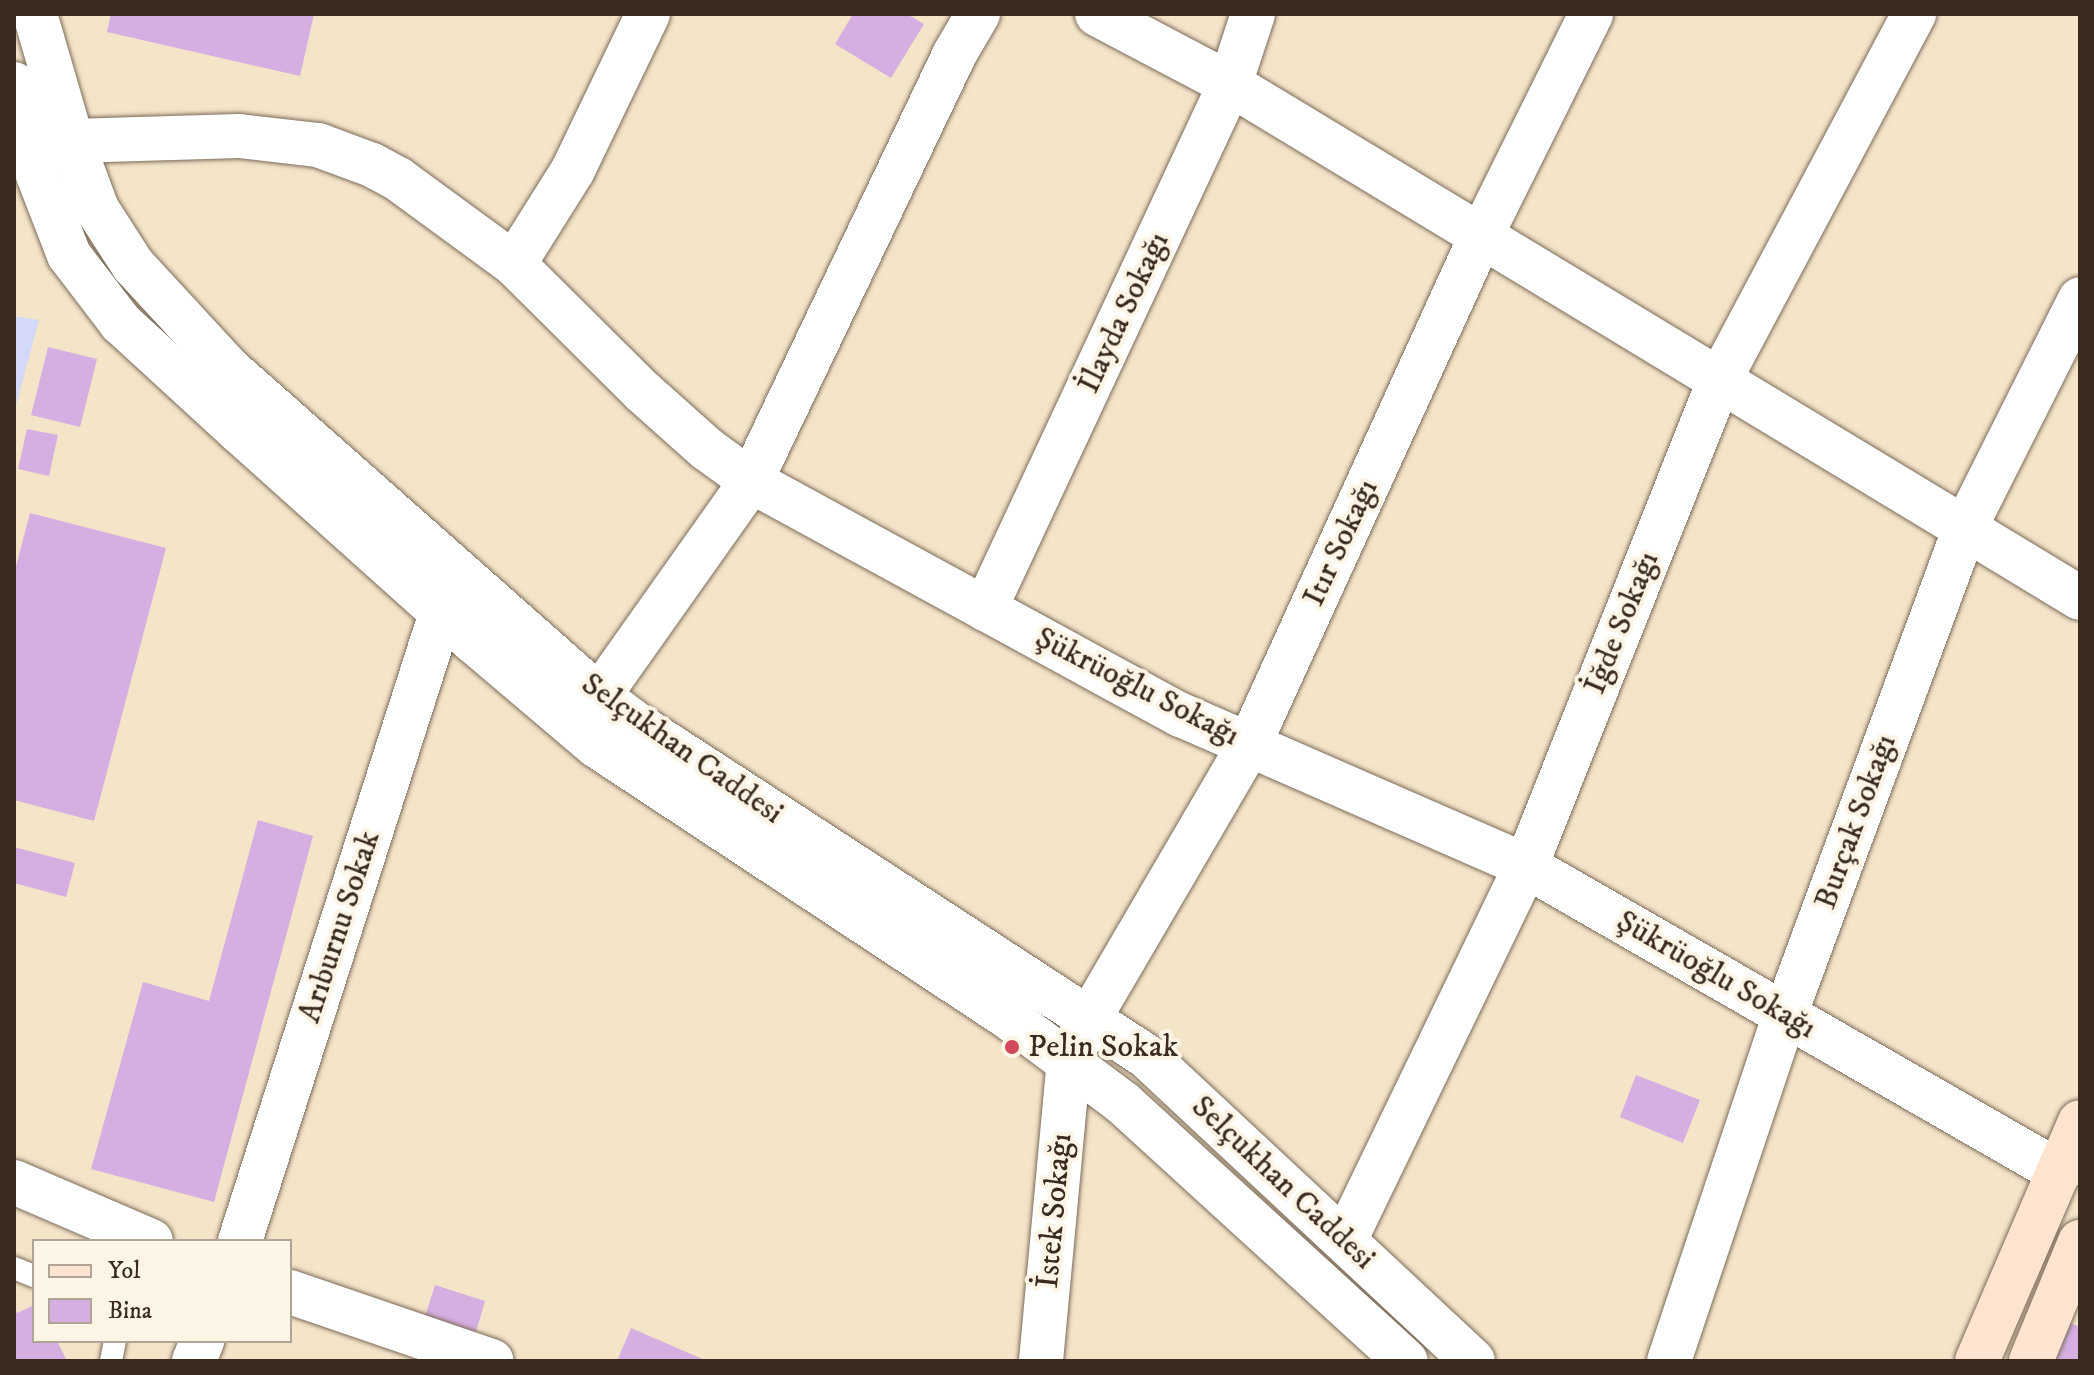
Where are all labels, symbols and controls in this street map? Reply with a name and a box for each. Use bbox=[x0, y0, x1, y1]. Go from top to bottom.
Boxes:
street label: İlayda Sokağı bbox=[1070, 226, 1178, 400]
street label: Itır Sokağı bbox=[1295, 474, 1387, 612]
street label: İğde Sokağı bbox=[1576, 546, 1668, 700]
street label: Şükrüoğlu Sokağı bbox=[1029, 619, 1245, 755]
street label: Selçukhan Caddesi bbox=[574, 665, 790, 833]
street label: Burçak Sokağı bbox=[1807, 729, 1905, 915]
street label: Arıburnu Sokak bbox=[291, 826, 389, 1028]
street label: Şükrüoğlu Sokağı bbox=[1609, 902, 1823, 1048]
place label: Pelin Sokak bbox=[1028, 1028, 1178, 1066]
marker: Pelin Sokak bbox=[1003, 1038, 1021, 1056]
street label: Selçukhan Caddesi bbox=[1183, 1088, 1383, 1278]
street label: İstek Sokağı bbox=[1029, 1132, 1081, 1290]
legend bbox=[32, 1239, 292, 1343]
text: Yol bbox=[108, 1256, 140, 1286]
text: Bina bbox=[108, 1296, 152, 1326]

